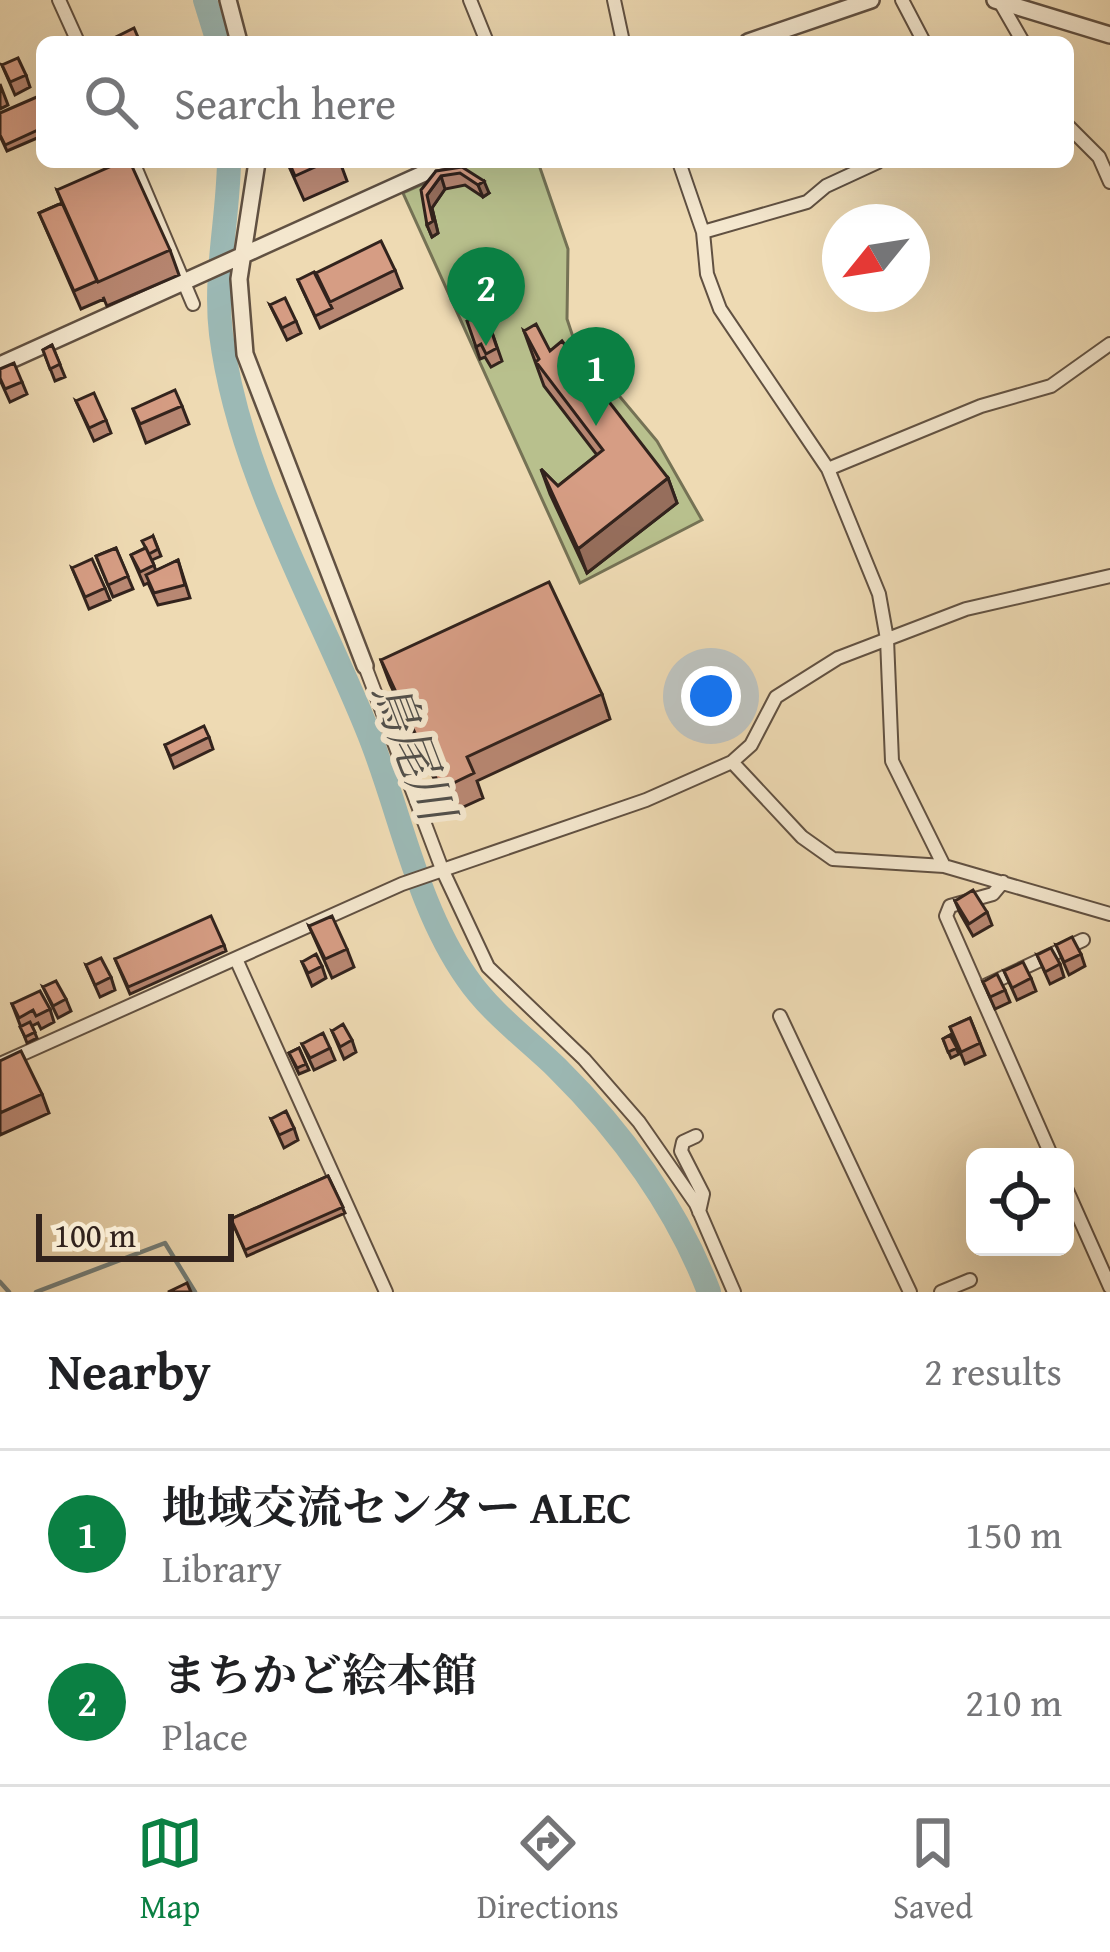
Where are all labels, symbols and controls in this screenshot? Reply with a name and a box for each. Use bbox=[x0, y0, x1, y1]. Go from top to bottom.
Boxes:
search box bbox=[36, 36, 1074, 168]
icon: search bbox=[78, 69, 144, 135]
text: Search here bbox=[174, 70, 396, 135]
north arrow bbox=[822, 204, 930, 312]
pin: 2 bbox=[447, 247, 525, 346]
pin: 1 bbox=[557, 327, 635, 426]
your location bbox=[681, 666, 741, 726]
water label: 鳥尾川 bbox=[356, 671, 475, 835]
map controls bbox=[966, 1148, 1074, 1256]
button: locate bbox=[966, 1148, 1074, 1256]
scale bar bbox=[36, 1208, 234, 1261]
text: 100 m bbox=[54, 1211, 136, 1259]
text: Nearby bbox=[48, 1333, 211, 1408]
text: 2 results bbox=[924, 1342, 1062, 1399]
text: 地域交流センター ALEC bbox=[162, 1474, 632, 1539]
text: 1 bbox=[77, 1505, 97, 1562]
text: 150 m bbox=[965, 1505, 1062, 1562]
text: Library bbox=[162, 1539, 282, 1596]
text: まちかど絵本館 bbox=[162, 1642, 477, 1707]
text: 2 bbox=[77, 1673, 97, 1730]
text: 210 m bbox=[965, 1673, 1062, 1730]
text: Place bbox=[162, 1707, 248, 1764]
tab: Map bbox=[137, 1810, 203, 1930]
tab: Directions bbox=[477, 1810, 619, 1930]
tab: Saved bbox=[893, 1810, 973, 1930]

